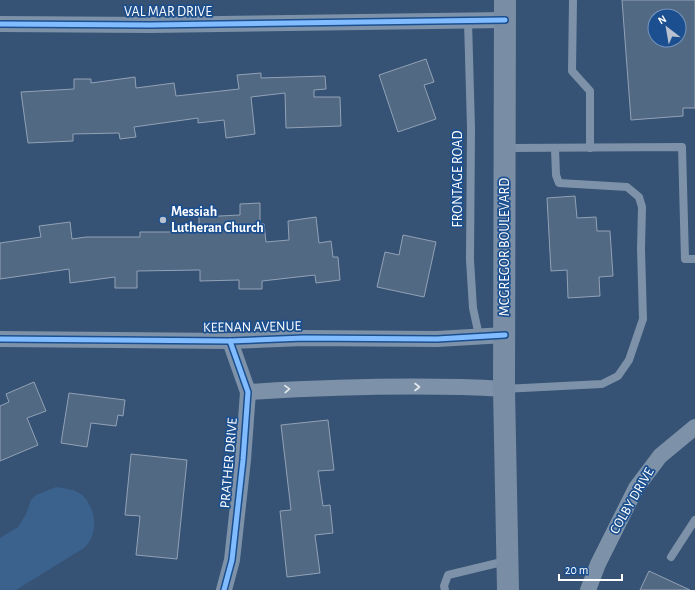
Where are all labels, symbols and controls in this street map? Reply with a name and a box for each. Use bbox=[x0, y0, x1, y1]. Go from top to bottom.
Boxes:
street label: VAL MAR DRIVE bbox=[124, 5, 212, 19]
north arrow bbox=[647, 8, 687, 48]
text: N bbox=[656, 13, 668, 27]
street label: FRONTAGE ROAD bbox=[451, 131, 465, 227]
street label: MCGREGOR BOULEVARD bbox=[498, 178, 512, 316]
place label: Messiah Lutheran Church bbox=[171, 205, 264, 235]
marker: Messiah Lutheran Church bbox=[158, 215, 168, 225]
street label: KEENAN AVENUE bbox=[203, 319, 301, 335]
one-way arrow bbox=[414, 383, 420, 391]
one-way arrow bbox=[284, 385, 290, 394]
street label: PRATHER DRIVE bbox=[218, 417, 240, 509]
street label: COLBY DRIVE bbox=[607, 465, 657, 537]
scale bar bbox=[559, 556, 622, 582]
text: 20 m bbox=[565, 564, 588, 576]

